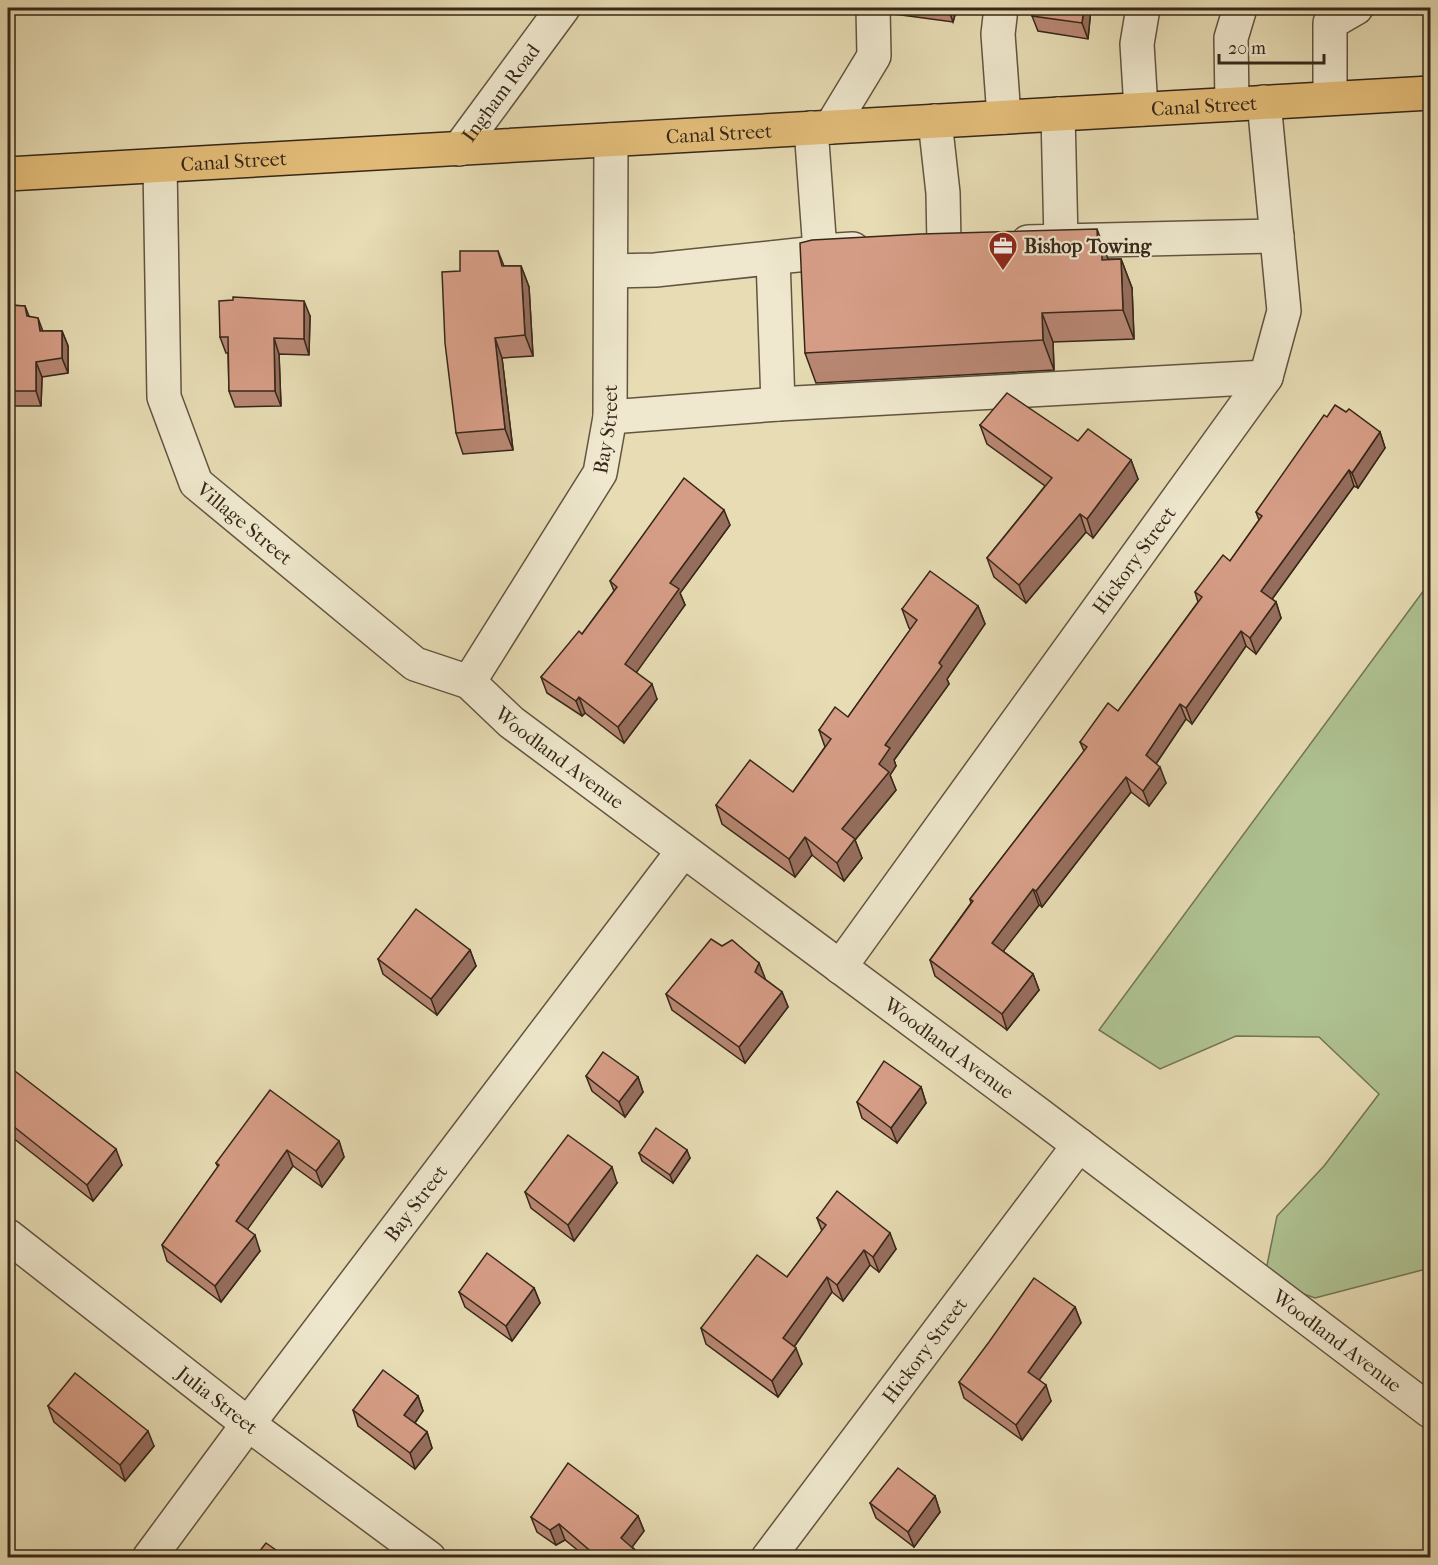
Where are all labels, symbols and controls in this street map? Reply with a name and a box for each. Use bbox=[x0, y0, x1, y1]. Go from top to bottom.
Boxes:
scale bar bbox=[1219, 27, 1324, 65]
text: 20 m bbox=[1228, 38, 1266, 59]
street label: Ingham Road bbox=[457, 39, 545, 147]
street label: Canal Street bbox=[1150, 92, 1258, 121]
street label: Canal Street bbox=[665, 120, 773, 149]
street label: Canal Street bbox=[180, 147, 287, 176]
office icon: Bishop Towing bbox=[987, 230, 1019, 272]
place label: Bishop Towing bbox=[1024, 235, 1152, 258]
street label: Bay Street bbox=[589, 385, 622, 476]
street label: Village Street bbox=[191, 477, 297, 570]
street label: Hickory Street bbox=[1088, 502, 1181, 618]
street label: Woodland Avenue bbox=[489, 701, 628, 814]
street label: Woodland Avenue bbox=[879, 992, 1018, 1104]
street label: Bay Street bbox=[380, 1161, 452, 1246]
street label: Woodland Avenue bbox=[1267, 1284, 1406, 1397]
street label: Hickory Street bbox=[878, 1293, 972, 1408]
street label: Julia Street bbox=[170, 1360, 262, 1439]

